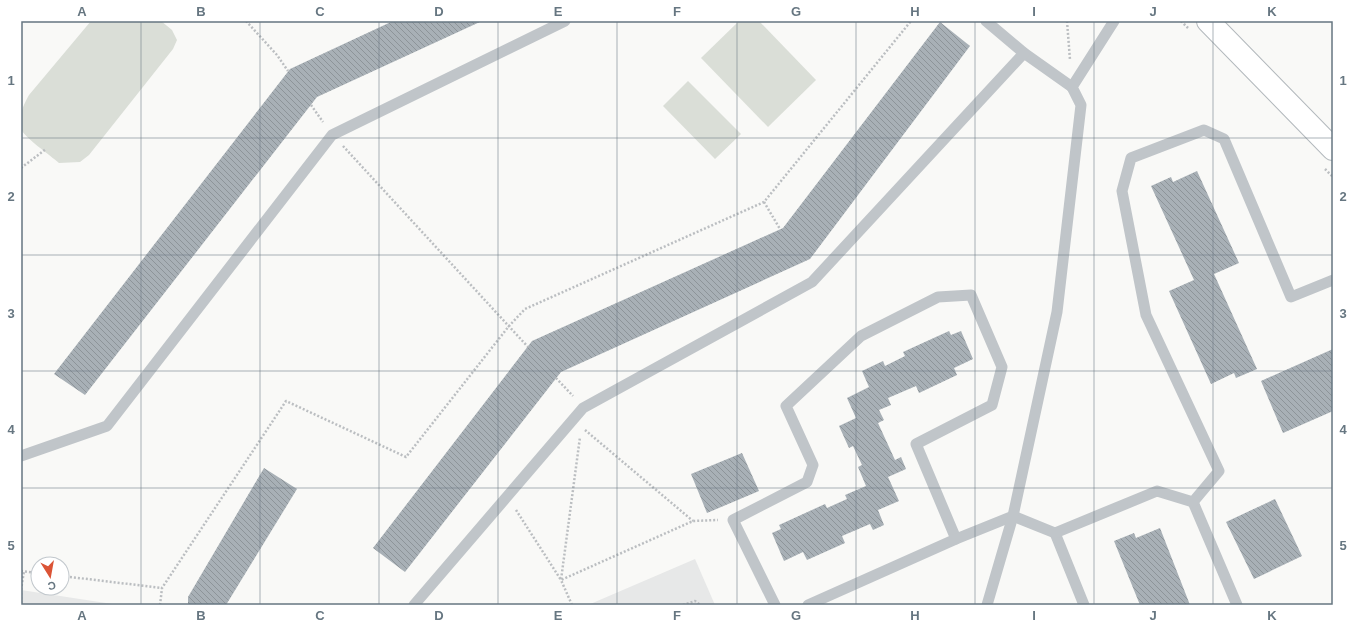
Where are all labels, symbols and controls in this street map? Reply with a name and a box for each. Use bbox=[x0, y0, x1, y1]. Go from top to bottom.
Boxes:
text: A bbox=[77, 4, 87, 19]
text: B bbox=[196, 4, 206, 19]
text: C bbox=[315, 4, 325, 19]
text: D bbox=[434, 4, 444, 19]
text: E bbox=[554, 4, 563, 19]
text: F bbox=[673, 4, 681, 19]
text: G bbox=[791, 4, 801, 19]
text: H bbox=[910, 4, 920, 19]
text: I bbox=[1032, 4, 1036, 19]
text: J bbox=[1149, 4, 1157, 19]
text: K bbox=[1267, 4, 1277, 19]
text: 1 bbox=[7, 73, 15, 88]
text: 1 bbox=[1339, 73, 1347, 88]
text: 2 bbox=[7, 189, 15, 204]
text: 2 bbox=[1339, 189, 1347, 204]
text: 3 bbox=[7, 306, 15, 321]
text: 3 bbox=[1339, 306, 1347, 321]
text: 4 bbox=[7, 422, 15, 437]
text: 4 bbox=[1339, 422, 1347, 437]
text: 5 bbox=[7, 538, 15, 553]
text: 5 bbox=[1339, 538, 1347, 553]
north arrow bbox=[30, 556, 70, 596]
text: С bbox=[47, 579, 57, 592]
text: A bbox=[77, 608, 87, 623]
text: B bbox=[196, 608, 206, 623]
text: C bbox=[315, 608, 325, 623]
text: D bbox=[434, 608, 444, 623]
text: E bbox=[554, 608, 563, 623]
text: F bbox=[673, 608, 681, 623]
text: G bbox=[791, 608, 801, 623]
text: H bbox=[910, 608, 920, 623]
text: I bbox=[1032, 608, 1036, 623]
text: J bbox=[1149, 608, 1157, 623]
text: K bbox=[1267, 608, 1277, 623]

